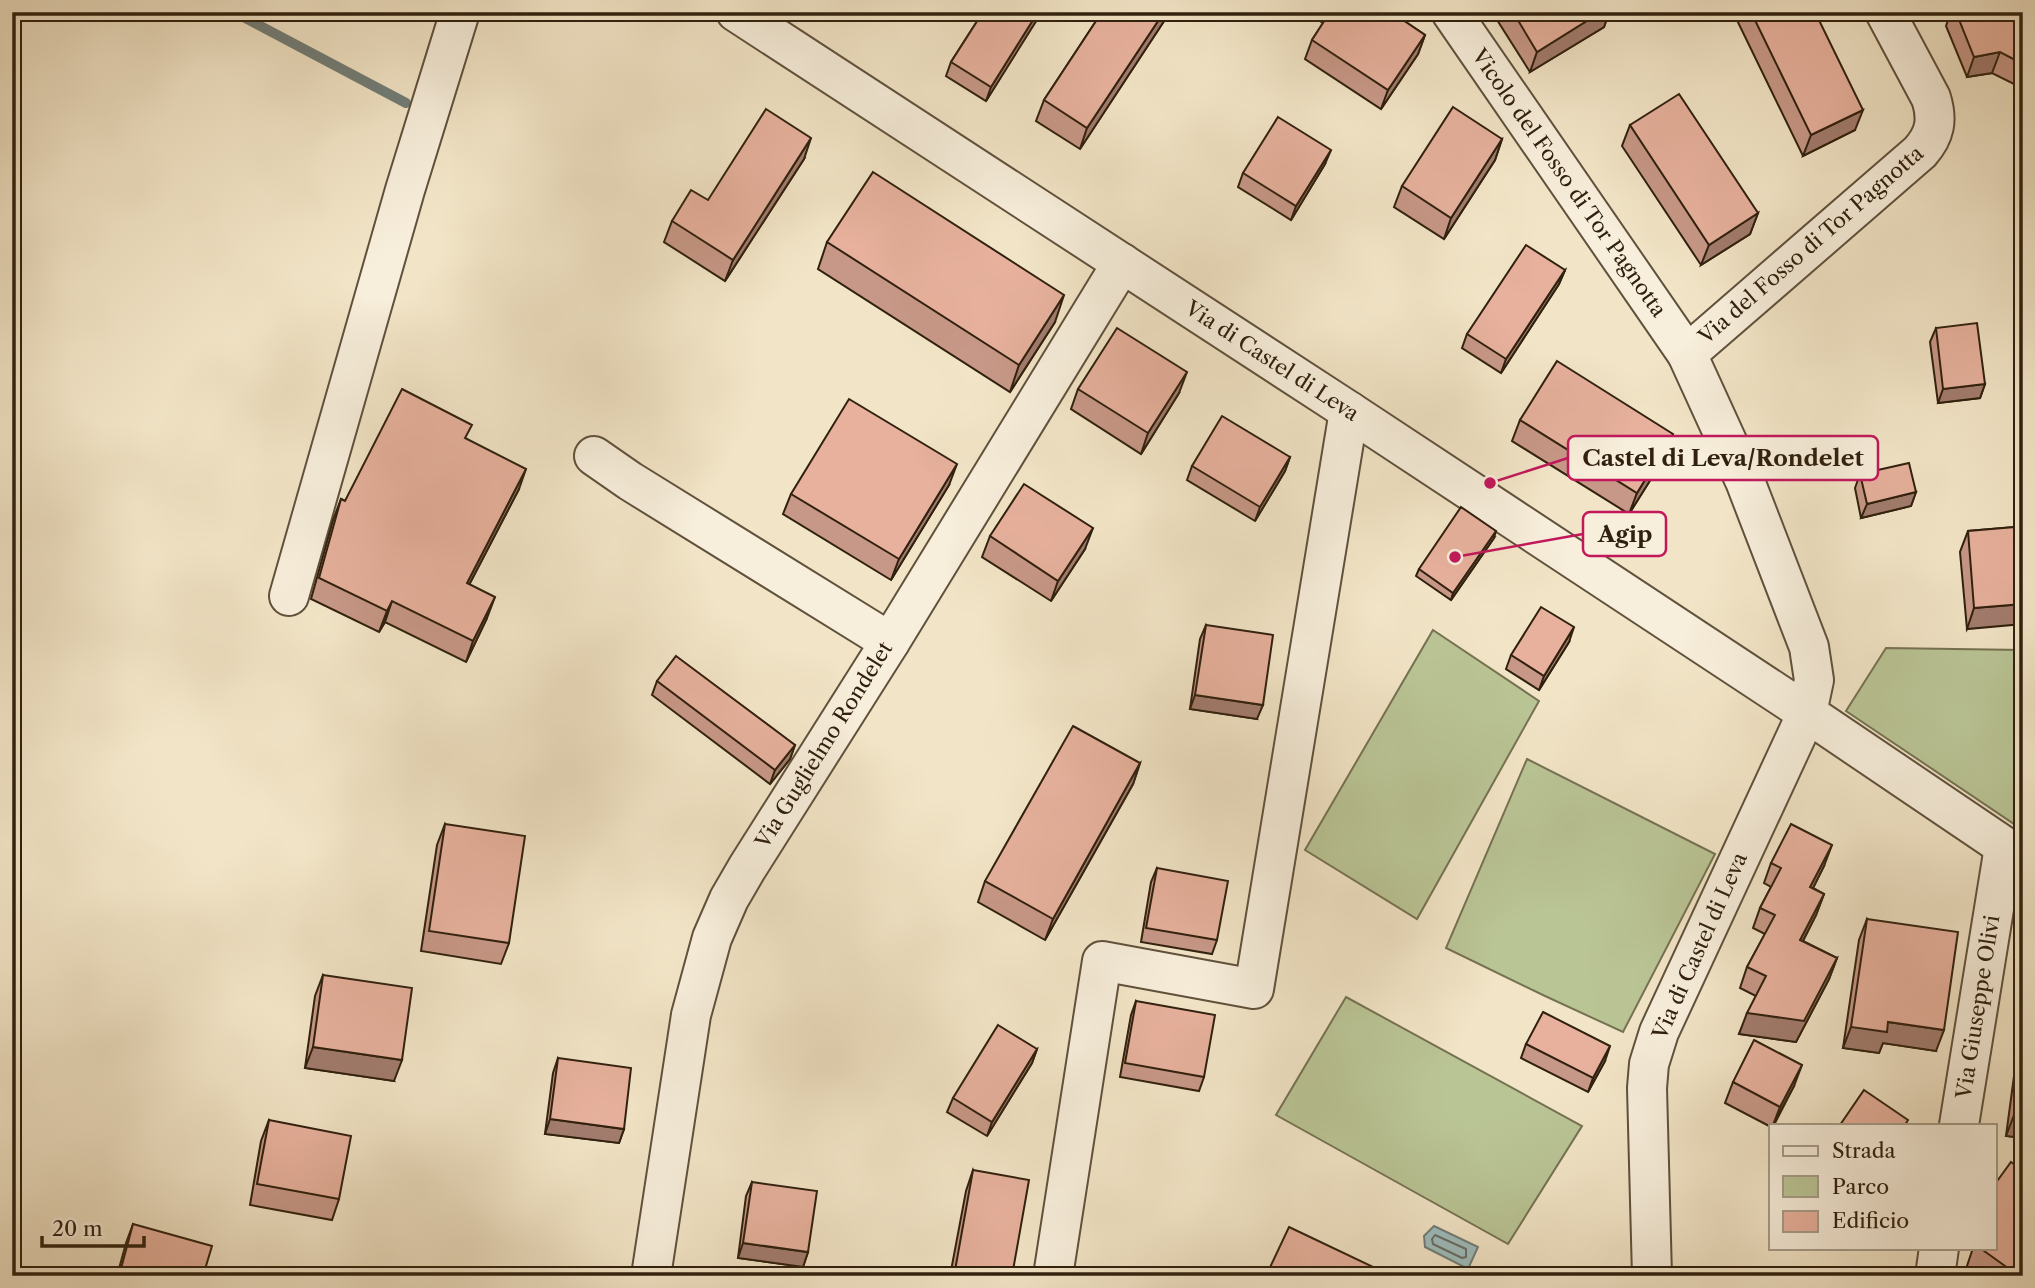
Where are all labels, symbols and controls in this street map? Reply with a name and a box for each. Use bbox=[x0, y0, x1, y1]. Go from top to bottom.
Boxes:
street label: Vicolo del Fosso di Tor Pagnotta bbox=[1466, 43, 1672, 322]
street label: Via del Fosso di Tor Pagnotta bbox=[1693, 140, 1929, 350]
street label: Via di Castel di Leva bbox=[1180, 295, 1364, 427]
callout: Castel di Leva/Rondelet bbox=[1568, 436, 1878, 480]
text: Castel di Leva/Rondelet bbox=[1582, 444, 1864, 472]
callout: Agip bbox=[1583, 512, 1666, 556]
text: Agip bbox=[1597, 520, 1652, 548]
street label: Via Guglielmo Rondelet bbox=[749, 636, 898, 853]
street label: Via di Castel di Leva bbox=[1647, 848, 1752, 1044]
street label: Via Giuseppe Olivi bbox=[1950, 913, 2004, 1102]
legend bbox=[1769, 1124, 1996, 1250]
text: Strada bbox=[1832, 1138, 1897, 1163]
text: Parco bbox=[1832, 1174, 1889, 1199]
scale bar bbox=[42, 1204, 144, 1248]
text: Edificio bbox=[1832, 1208, 1909, 1233]
text: 20 m bbox=[52, 1216, 103, 1241]

